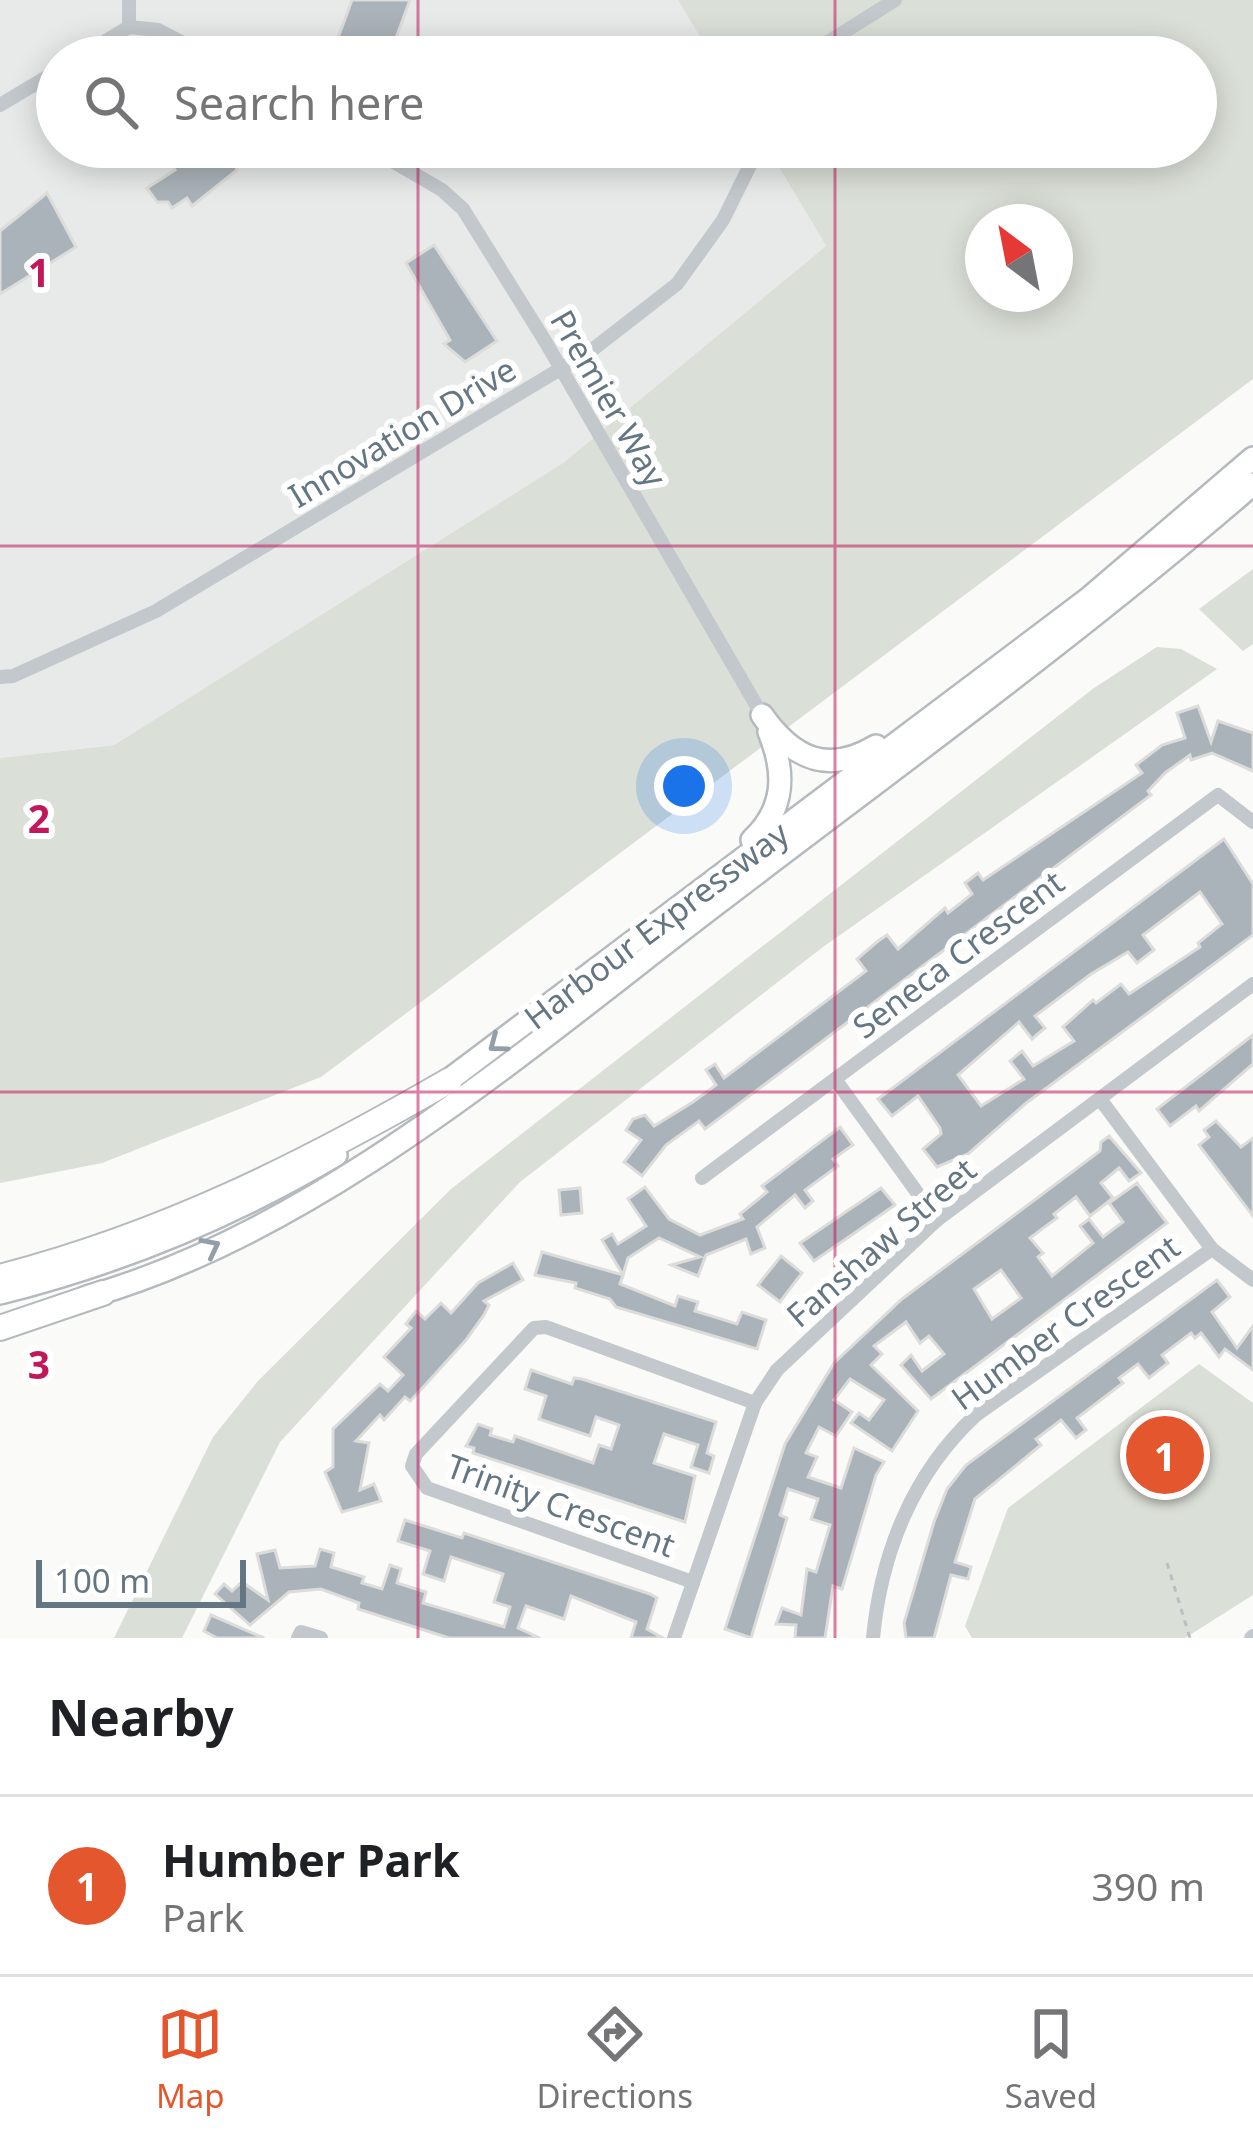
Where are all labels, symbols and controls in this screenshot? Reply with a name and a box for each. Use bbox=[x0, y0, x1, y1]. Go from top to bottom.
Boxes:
search box bbox=[36, 36, 1217, 168]
icon: search bbox=[78, 69, 144, 135]
text: Search here bbox=[174, 72, 424, 133]
north arrow bbox=[965, 204, 1073, 312]
text: 1 bbox=[28, 245, 50, 298]
street label: Premier Way bbox=[540, 301, 678, 495]
street label: Innovation Drive bbox=[280, 346, 524, 518]
your location bbox=[654, 756, 714, 816]
text: 2 bbox=[28, 791, 50, 844]
street label: Harbour Expressway bbox=[515, 811, 797, 1039]
street label: Seneca Crescent bbox=[843, 860, 1073, 1048]
one-way arrow bbox=[489, 1030, 510, 1052]
street label: Fanshaw Street bbox=[777, 1147, 985, 1337]
street label: Humber Crescent bbox=[942, 1224, 1188, 1420]
one-way arrow bbox=[199, 1238, 220, 1261]
text: 3 bbox=[28, 1337, 50, 1390]
pin: 1 bbox=[1126, 1410, 1204, 1500]
street label: Trinity Crescent bbox=[441, 1443, 682, 1567]
scale bar bbox=[36, 1554, 246, 1607]
text: 100 m bbox=[54, 1558, 150, 1603]
text: Nearby bbox=[48, 1681, 234, 1751]
text: Humber Park bbox=[162, 1829, 460, 1890]
text: 1 bbox=[76, 1859, 98, 1912]
text: 390 m bbox=[1091, 1859, 1205, 1912]
text: Park bbox=[162, 1890, 244, 1943]
tab: Map bbox=[156, 2001, 225, 2118]
tab: Directions bbox=[536, 2001, 693, 2118]
tab: Saved bbox=[1005, 2001, 1097, 2118]

